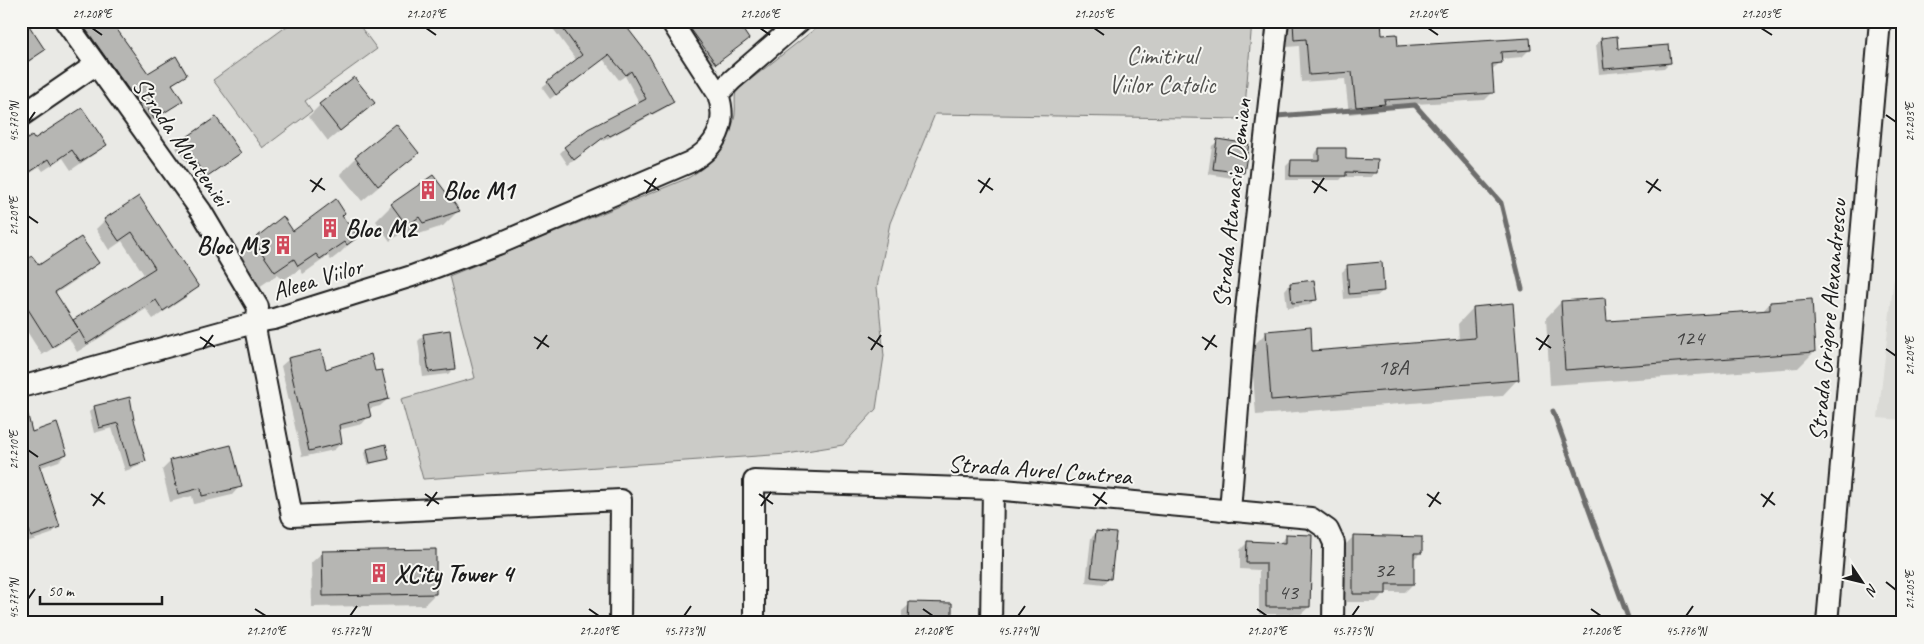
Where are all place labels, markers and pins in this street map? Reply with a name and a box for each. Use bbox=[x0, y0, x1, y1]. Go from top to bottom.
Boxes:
place label: Bloc M1 bbox=[443, 175, 517, 207]
building icon: Bloc M1 bbox=[417, 179, 439, 201]
place label: Bloc M2 bbox=[345, 213, 419, 245]
building icon: Bloc M2 bbox=[319, 217, 341, 239]
place label: Bloc M3 bbox=[197, 230, 271, 262]
building icon: Bloc M3 bbox=[272, 234, 294, 256]
place label: XCity Tower 4 bbox=[394, 558, 516, 590]
building icon: XCity Tower 4 bbox=[368, 562, 390, 584]

